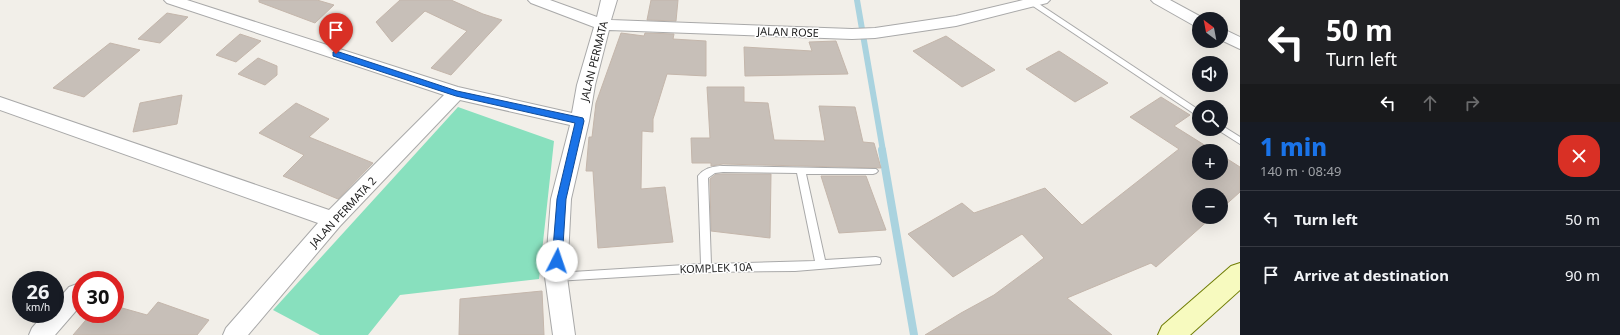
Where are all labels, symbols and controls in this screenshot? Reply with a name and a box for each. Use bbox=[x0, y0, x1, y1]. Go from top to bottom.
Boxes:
text: 50 m bbox=[1326, 11, 1393, 49]
north arrow bbox=[1192, 12, 1228, 48]
map controls bbox=[1192, 12, 1228, 224]
pin bbox=[319, 13, 353, 54]
icon: left bbox=[1260, 16, 1312, 68]
street label: JALAN PERMATA bbox=[576, 18, 611, 104]
icon: arrive bbox=[325, 19, 347, 41]
street label: JALAN ROSE bbox=[756, 23, 819, 40]
text: Turn left bbox=[1326, 47, 1397, 71]
button: sound bbox=[1192, 56, 1228, 92]
icon: left bbox=[1377, 92, 1399, 114]
icon: ahead bbox=[1419, 92, 1441, 114]
icon: right bbox=[1461, 92, 1483, 114]
button: search bbox=[1192, 100, 1228, 136]
text: 1 min bbox=[1260, 130, 1327, 163]
button: close bbox=[1558, 135, 1600, 177]
button: + bbox=[1192, 144, 1228, 180]
text: 140 m · 08:49 bbox=[1260, 162, 1341, 180]
street label: JALAN PERMATA 2 bbox=[305, 173, 379, 251]
button: − bbox=[1192, 188, 1228, 224]
icon: left bbox=[1260, 208, 1282, 230]
text: Turn left bbox=[1294, 209, 1358, 229]
text: 50 m bbox=[1565, 209, 1600, 229]
position arrow bbox=[536, 240, 578, 282]
street label: KOMPLEK 10A bbox=[679, 259, 754, 276]
icon: arrive bbox=[1260, 264, 1282, 286]
text: Arrive at destination bbox=[1294, 265, 1449, 285]
text: 90 m bbox=[1565, 265, 1600, 285]
speed limit sign: 30 bbox=[72, 271, 124, 323]
text: 26 bbox=[27, 278, 49, 305]
text: km/h bbox=[26, 300, 50, 314]

